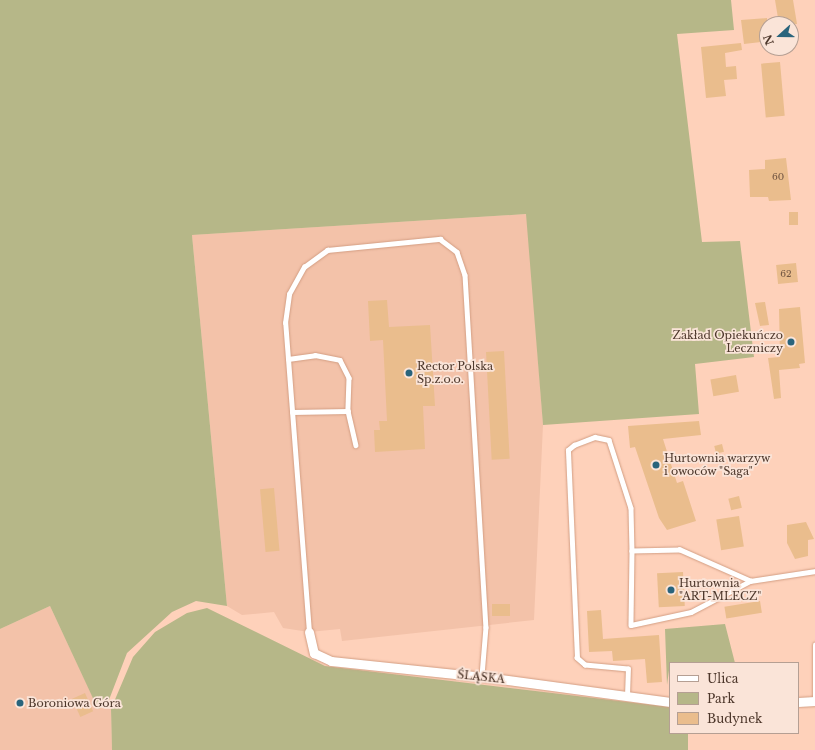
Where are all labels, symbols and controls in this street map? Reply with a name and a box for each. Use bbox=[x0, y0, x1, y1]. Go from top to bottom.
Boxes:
north arrow bbox=[759, 16, 799, 56]
text: N bbox=[760, 33, 777, 47]
house number: 60 bbox=[772, 172, 784, 182]
house number: 62 bbox=[780, 269, 792, 279]
place label: Zakład Opiekuńczo Leczniczy bbox=[673, 329, 783, 355]
marker: Zakład Opiekuńczo Leczniczy bbox=[786, 337, 796, 347]
place label: Rector Polska Sp.z.o.o. bbox=[417, 360, 493, 386]
marker: Rector Polska Sp.z.o.o. bbox=[404, 368, 414, 378]
place label: Hurtownia warzyw i owoców "Saga" bbox=[664, 452, 771, 478]
marker: Hurtownia warzyw i owoców "Saga" bbox=[651, 460, 661, 470]
place label: Hurtownia "ART-MLECZ" bbox=[679, 577, 761, 603]
marker: Hurtownia "ART-MLECZ" bbox=[666, 585, 676, 595]
legend bbox=[669, 662, 799, 734]
street label: ŚLĄSKA bbox=[457, 668, 505, 686]
text: Ulica bbox=[707, 671, 738, 686]
text: Park bbox=[707, 691, 735, 706]
place label: Boroniowa Góra bbox=[28, 696, 121, 710]
marker: Boroniowa Góra bbox=[15, 698, 25, 708]
text: Budynek bbox=[707, 711, 762, 726]

